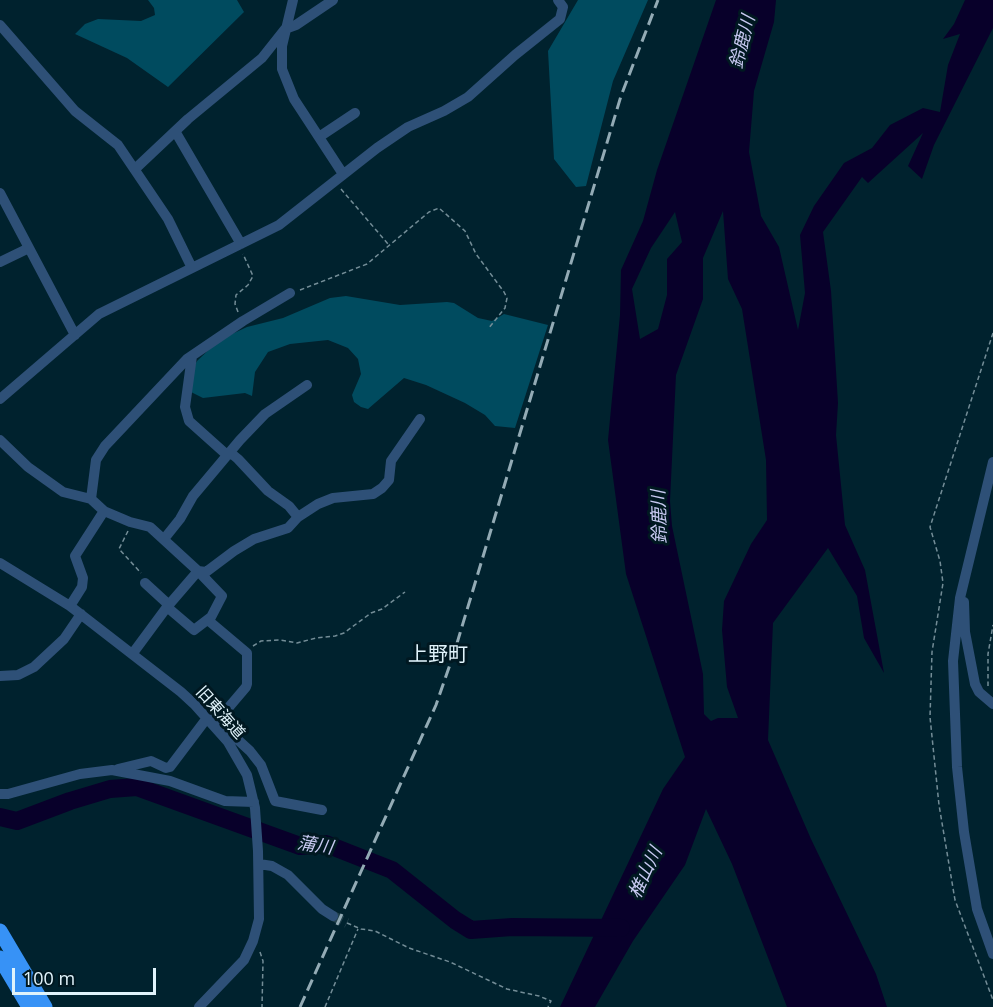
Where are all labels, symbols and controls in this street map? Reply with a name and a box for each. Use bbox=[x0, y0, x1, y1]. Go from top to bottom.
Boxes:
water label: 鈴鹿川 bbox=[726, 13, 760, 71]
water label: 鈴鹿川 bbox=[648, 490, 672, 544]
district label: 上野町 bbox=[408, 643, 468, 667]
street label: 旧東海道 bbox=[191, 683, 249, 743]
water label: 蒲川 bbox=[296, 833, 334, 859]
water label: 椎山川 bbox=[625, 844, 667, 902]
scale bar bbox=[15, 956, 159, 994]
text: 100 m bbox=[23, 966, 75, 990]

